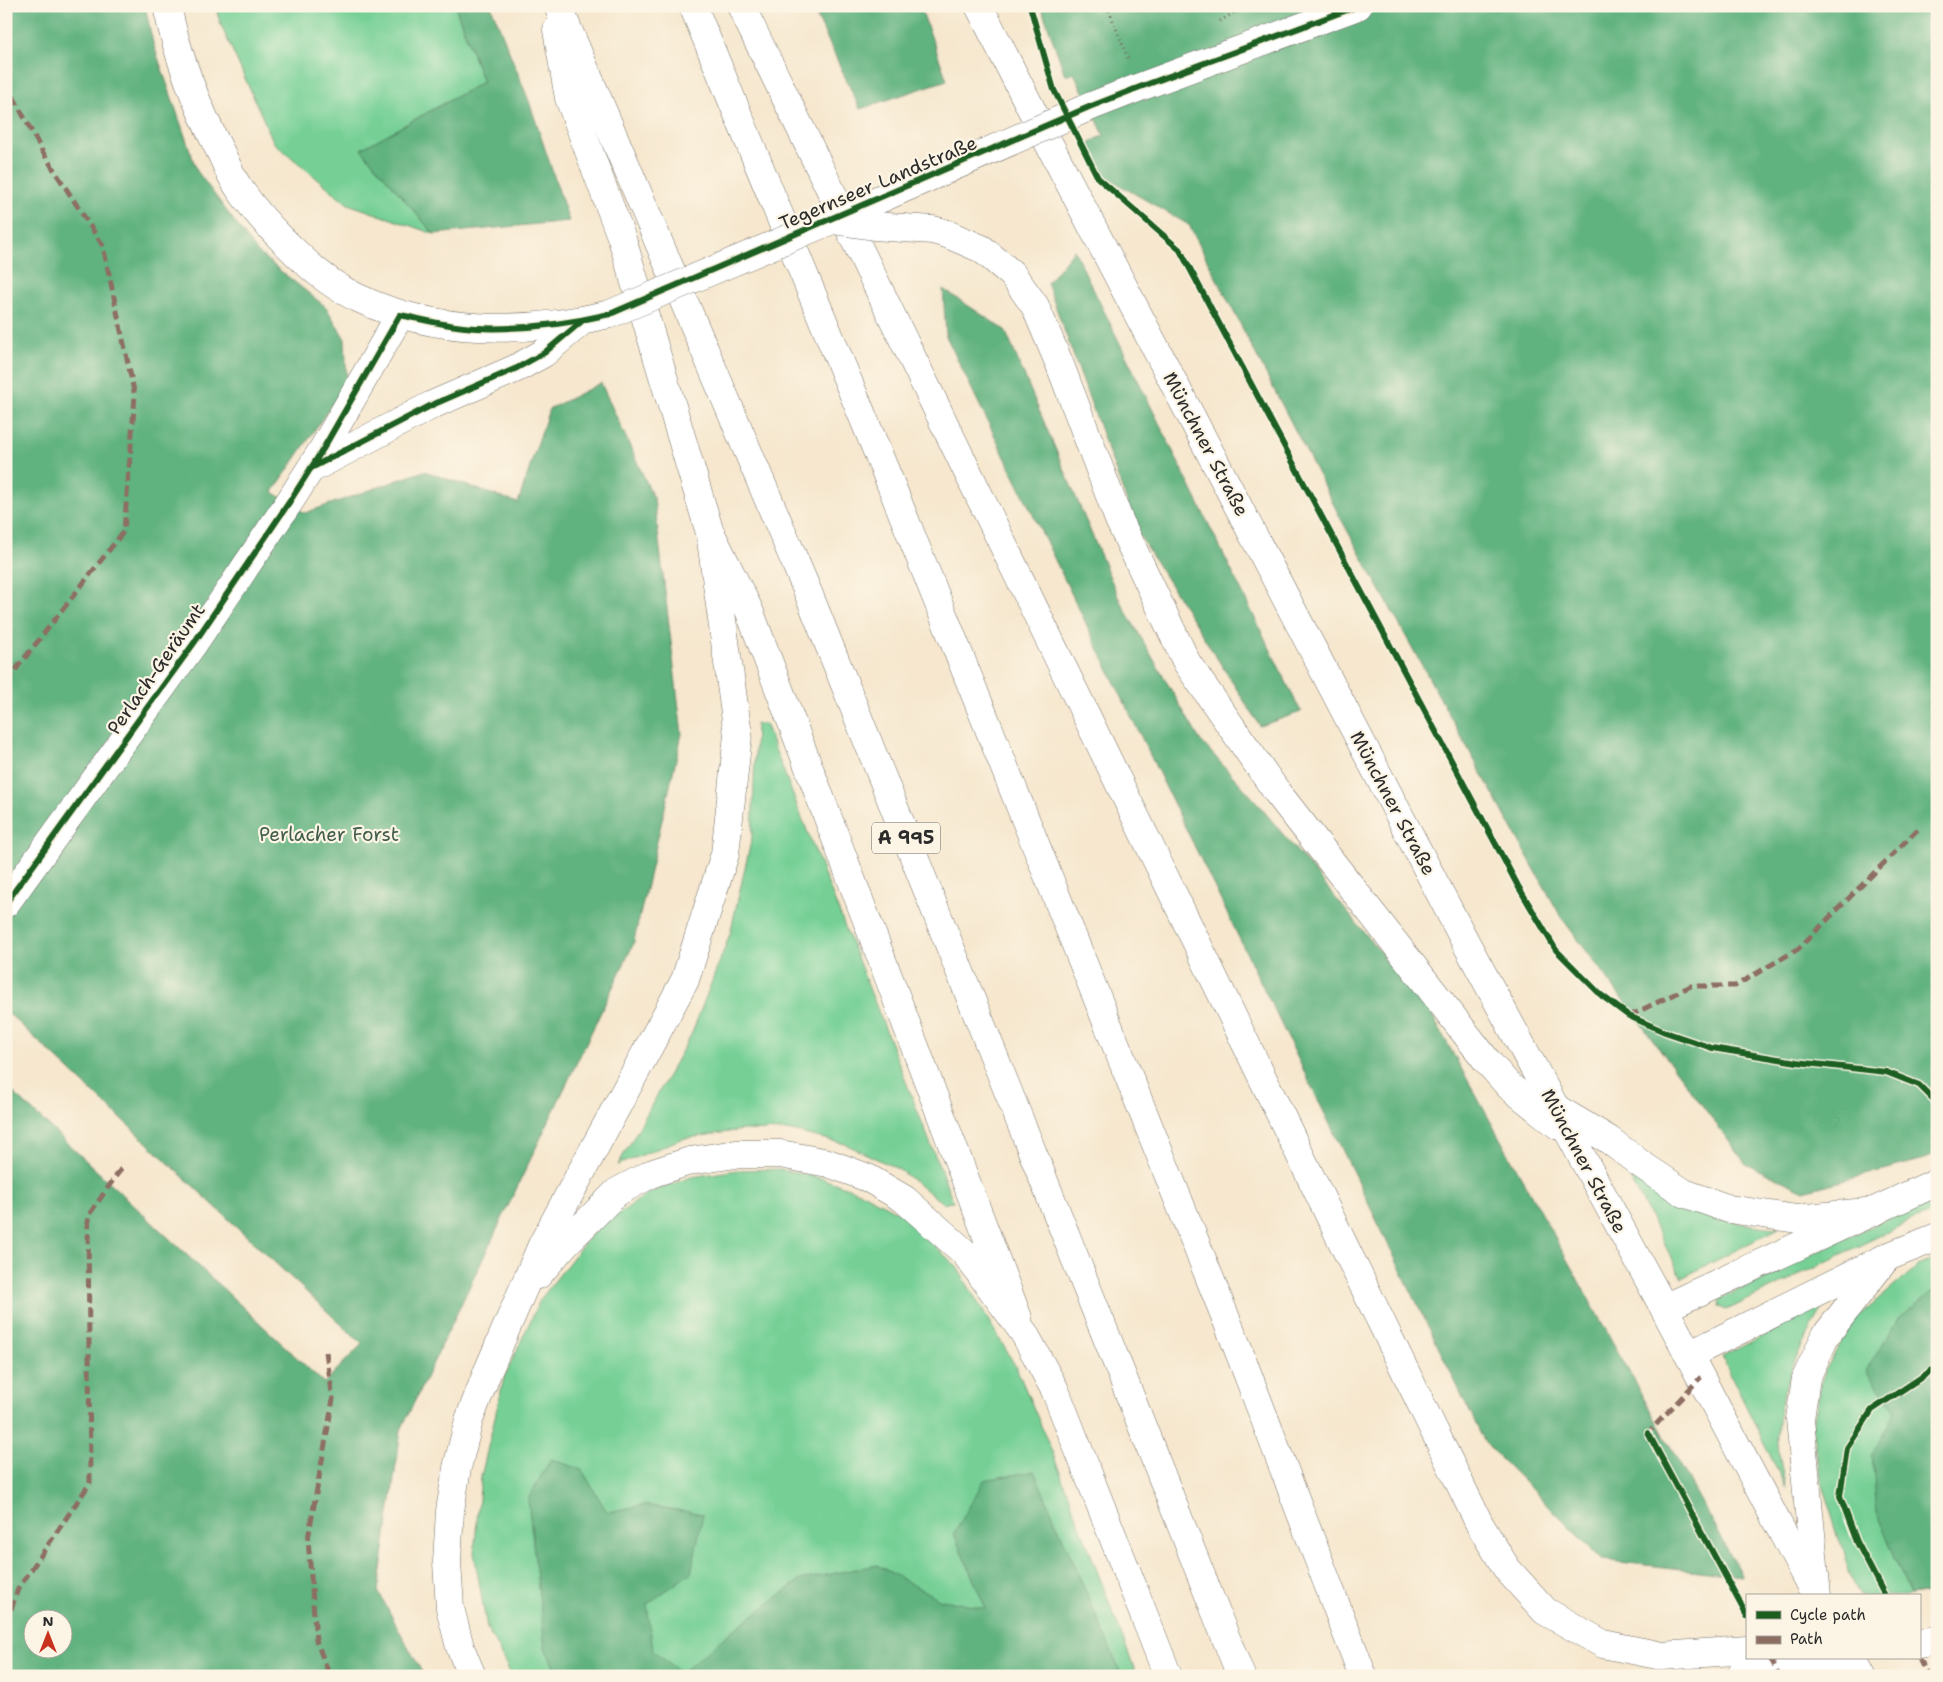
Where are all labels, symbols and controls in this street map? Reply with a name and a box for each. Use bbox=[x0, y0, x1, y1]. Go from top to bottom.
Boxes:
street label: Tegernseer Landstraße bbox=[775, 130, 981, 236]
street label: Münchner Straße bbox=[1157, 367, 1255, 521]
street label: Perlach-Geräumt bbox=[101, 598, 211, 740]
street label: Münchner Straße bbox=[1344, 726, 1442, 880]
park label: Perlacher Forst bbox=[259, 822, 399, 847]
road number: A 995 bbox=[872, 822, 940, 854]
street label: Münchner Straße bbox=[1535, 1084, 1633, 1238]
legend bbox=[1746, 1594, 1920, 1660]
text: Cycle path bbox=[1790, 1605, 1866, 1625]
north arrow bbox=[22, 1610, 72, 1660]
text: N bbox=[42, 1612, 54, 1630]
text: Path bbox=[1790, 1629, 1823, 1649]

